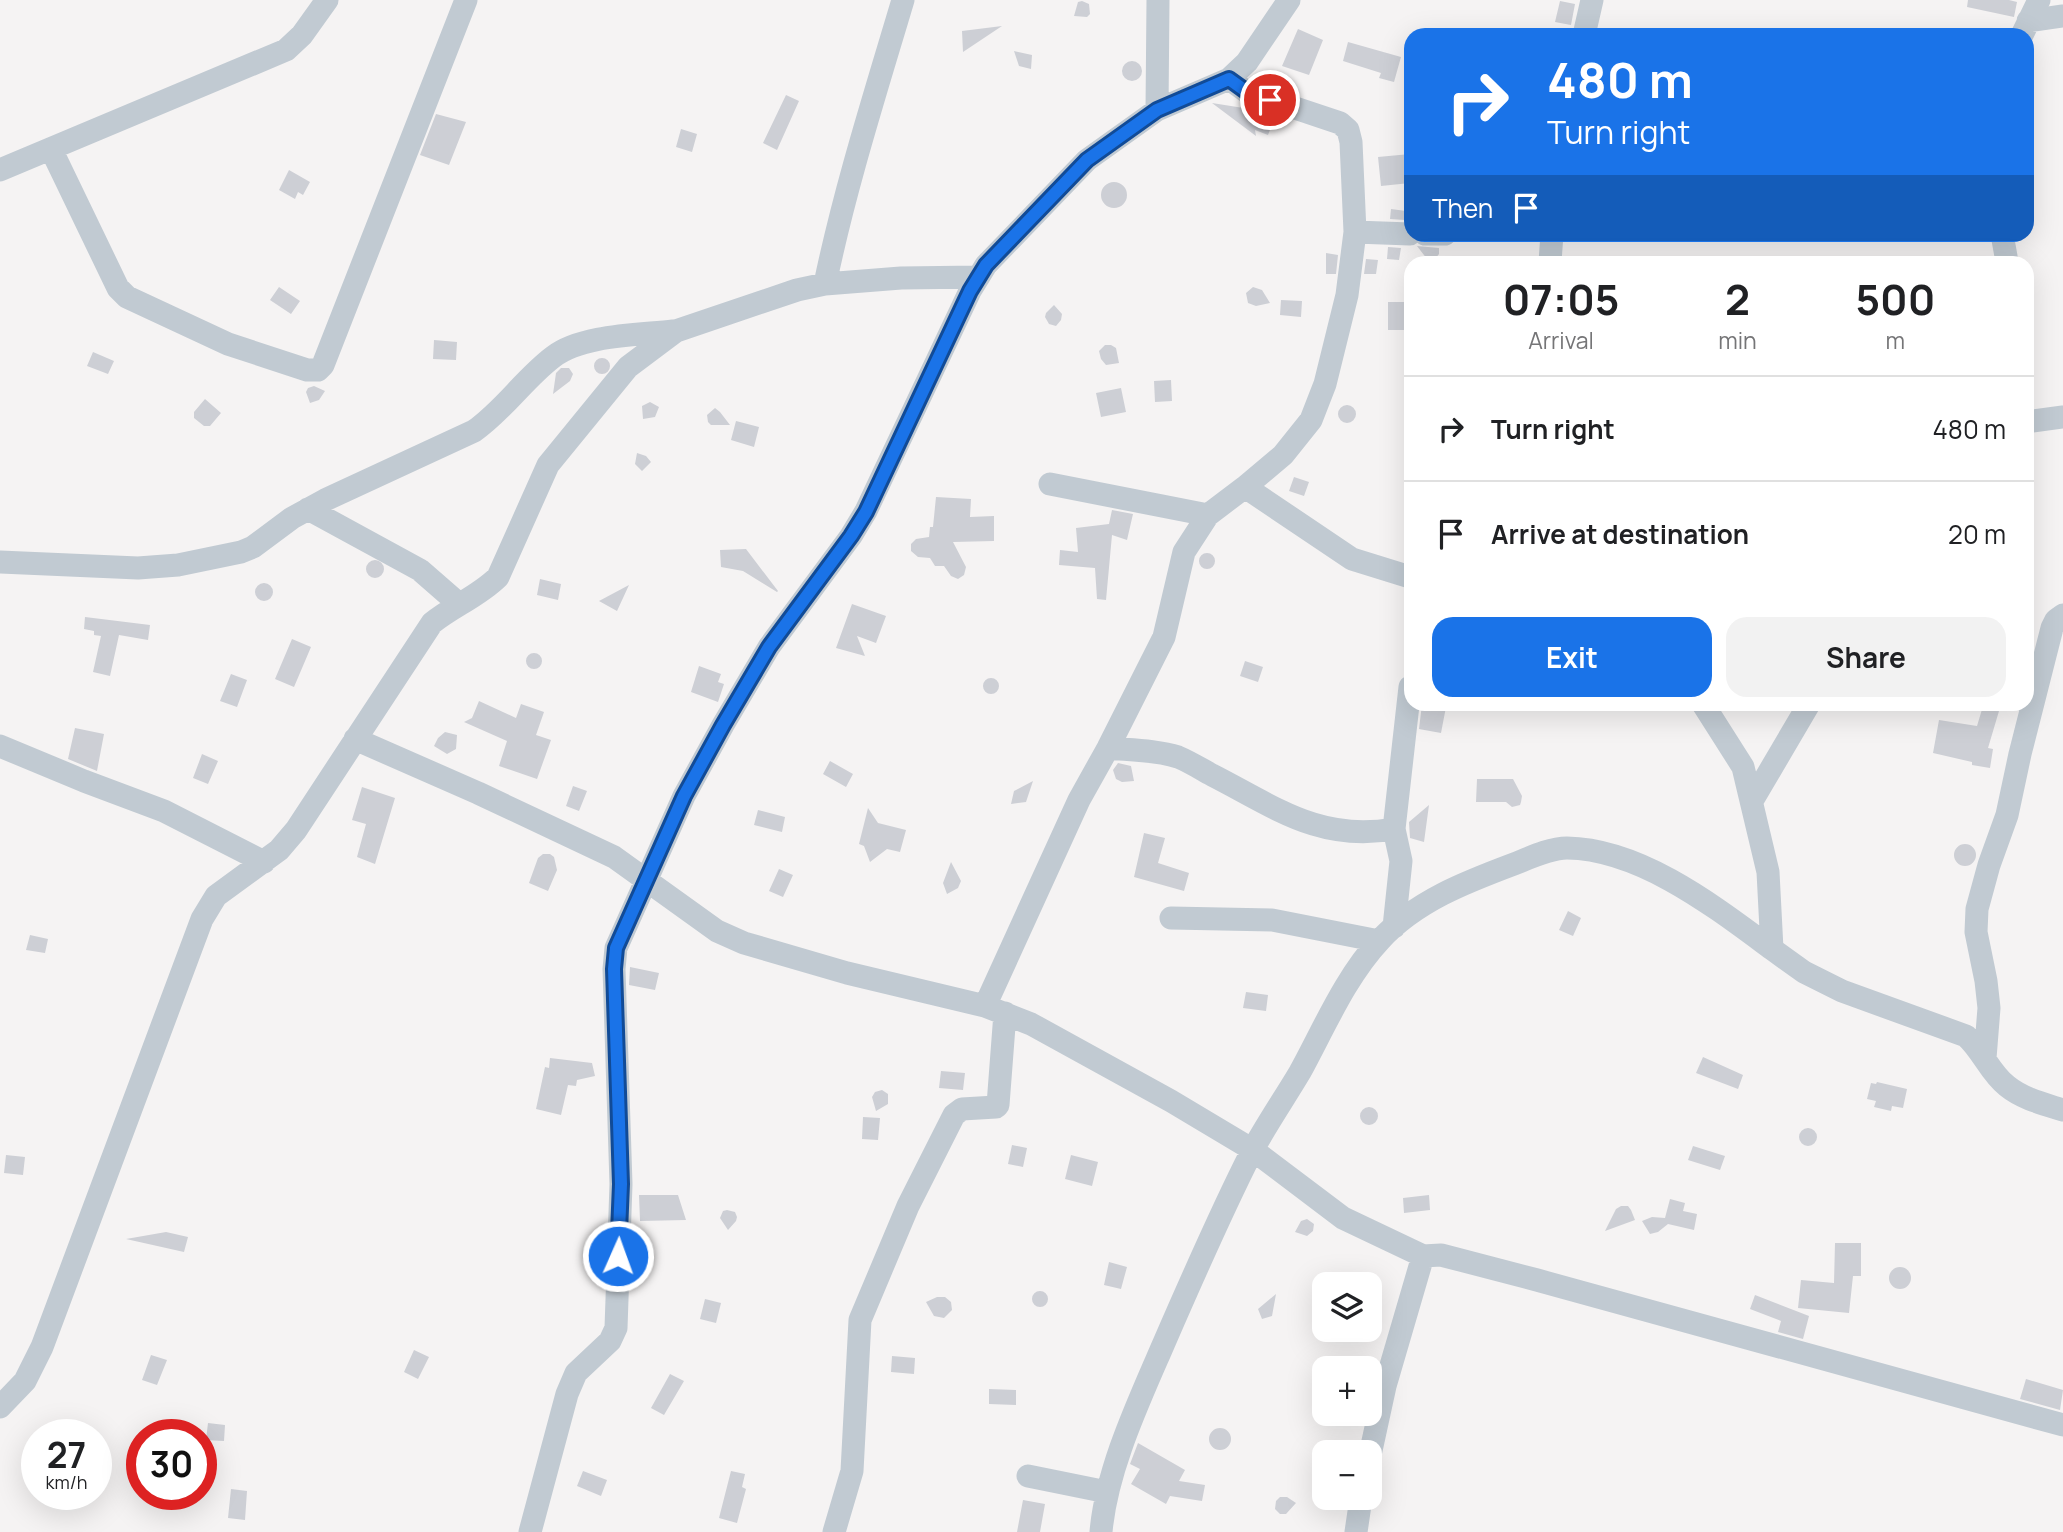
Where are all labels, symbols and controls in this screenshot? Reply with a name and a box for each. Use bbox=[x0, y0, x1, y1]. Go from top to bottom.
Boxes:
text: 480 m bbox=[1547, 46, 1693, 113]
icon: right bbox=[1432, 56, 1523, 147]
pin bbox=[1240, 70, 1300, 130]
icon: arrive bbox=[1251, 81, 1289, 119]
text: Turn right bbox=[1547, 110, 1690, 154]
icon: arrive bbox=[1507, 189, 1545, 227]
text: Then bbox=[1432, 190, 1493, 226]
text: 07:05 bbox=[1503, 270, 1619, 328]
text: 2 bbox=[1725, 270, 1750, 328]
text: 500 bbox=[1855, 270, 1935, 328]
text: Arrival bbox=[1528, 324, 1594, 356]
text: min bbox=[1718, 324, 1757, 356]
text: m bbox=[1886, 324, 1905, 356]
icon: right bbox=[1432, 410, 1470, 448]
text: Turn right bbox=[1491, 411, 1615, 447]
text: 480 m bbox=[1932, 411, 2006, 447]
icon: arrive bbox=[1432, 515, 1470, 553]
text: Arrive at destination bbox=[1491, 516, 1749, 552]
text: 20 m bbox=[1948, 516, 2006, 552]
button: Exit bbox=[1432, 617, 1712, 697]
button: Share bbox=[1726, 617, 2006, 697]
position arrow bbox=[581, 1219, 655, 1293]
map controls bbox=[1312, 1272, 1382, 1510]
button: layers bbox=[1312, 1272, 1382, 1342]
button: + bbox=[1312, 1356, 1382, 1426]
speed limit sign: 30 bbox=[126, 1419, 217, 1510]
text: 27 bbox=[47, 1431, 86, 1479]
button: − bbox=[1312, 1440, 1382, 1510]
text: km/h bbox=[46, 1470, 87, 1494]

